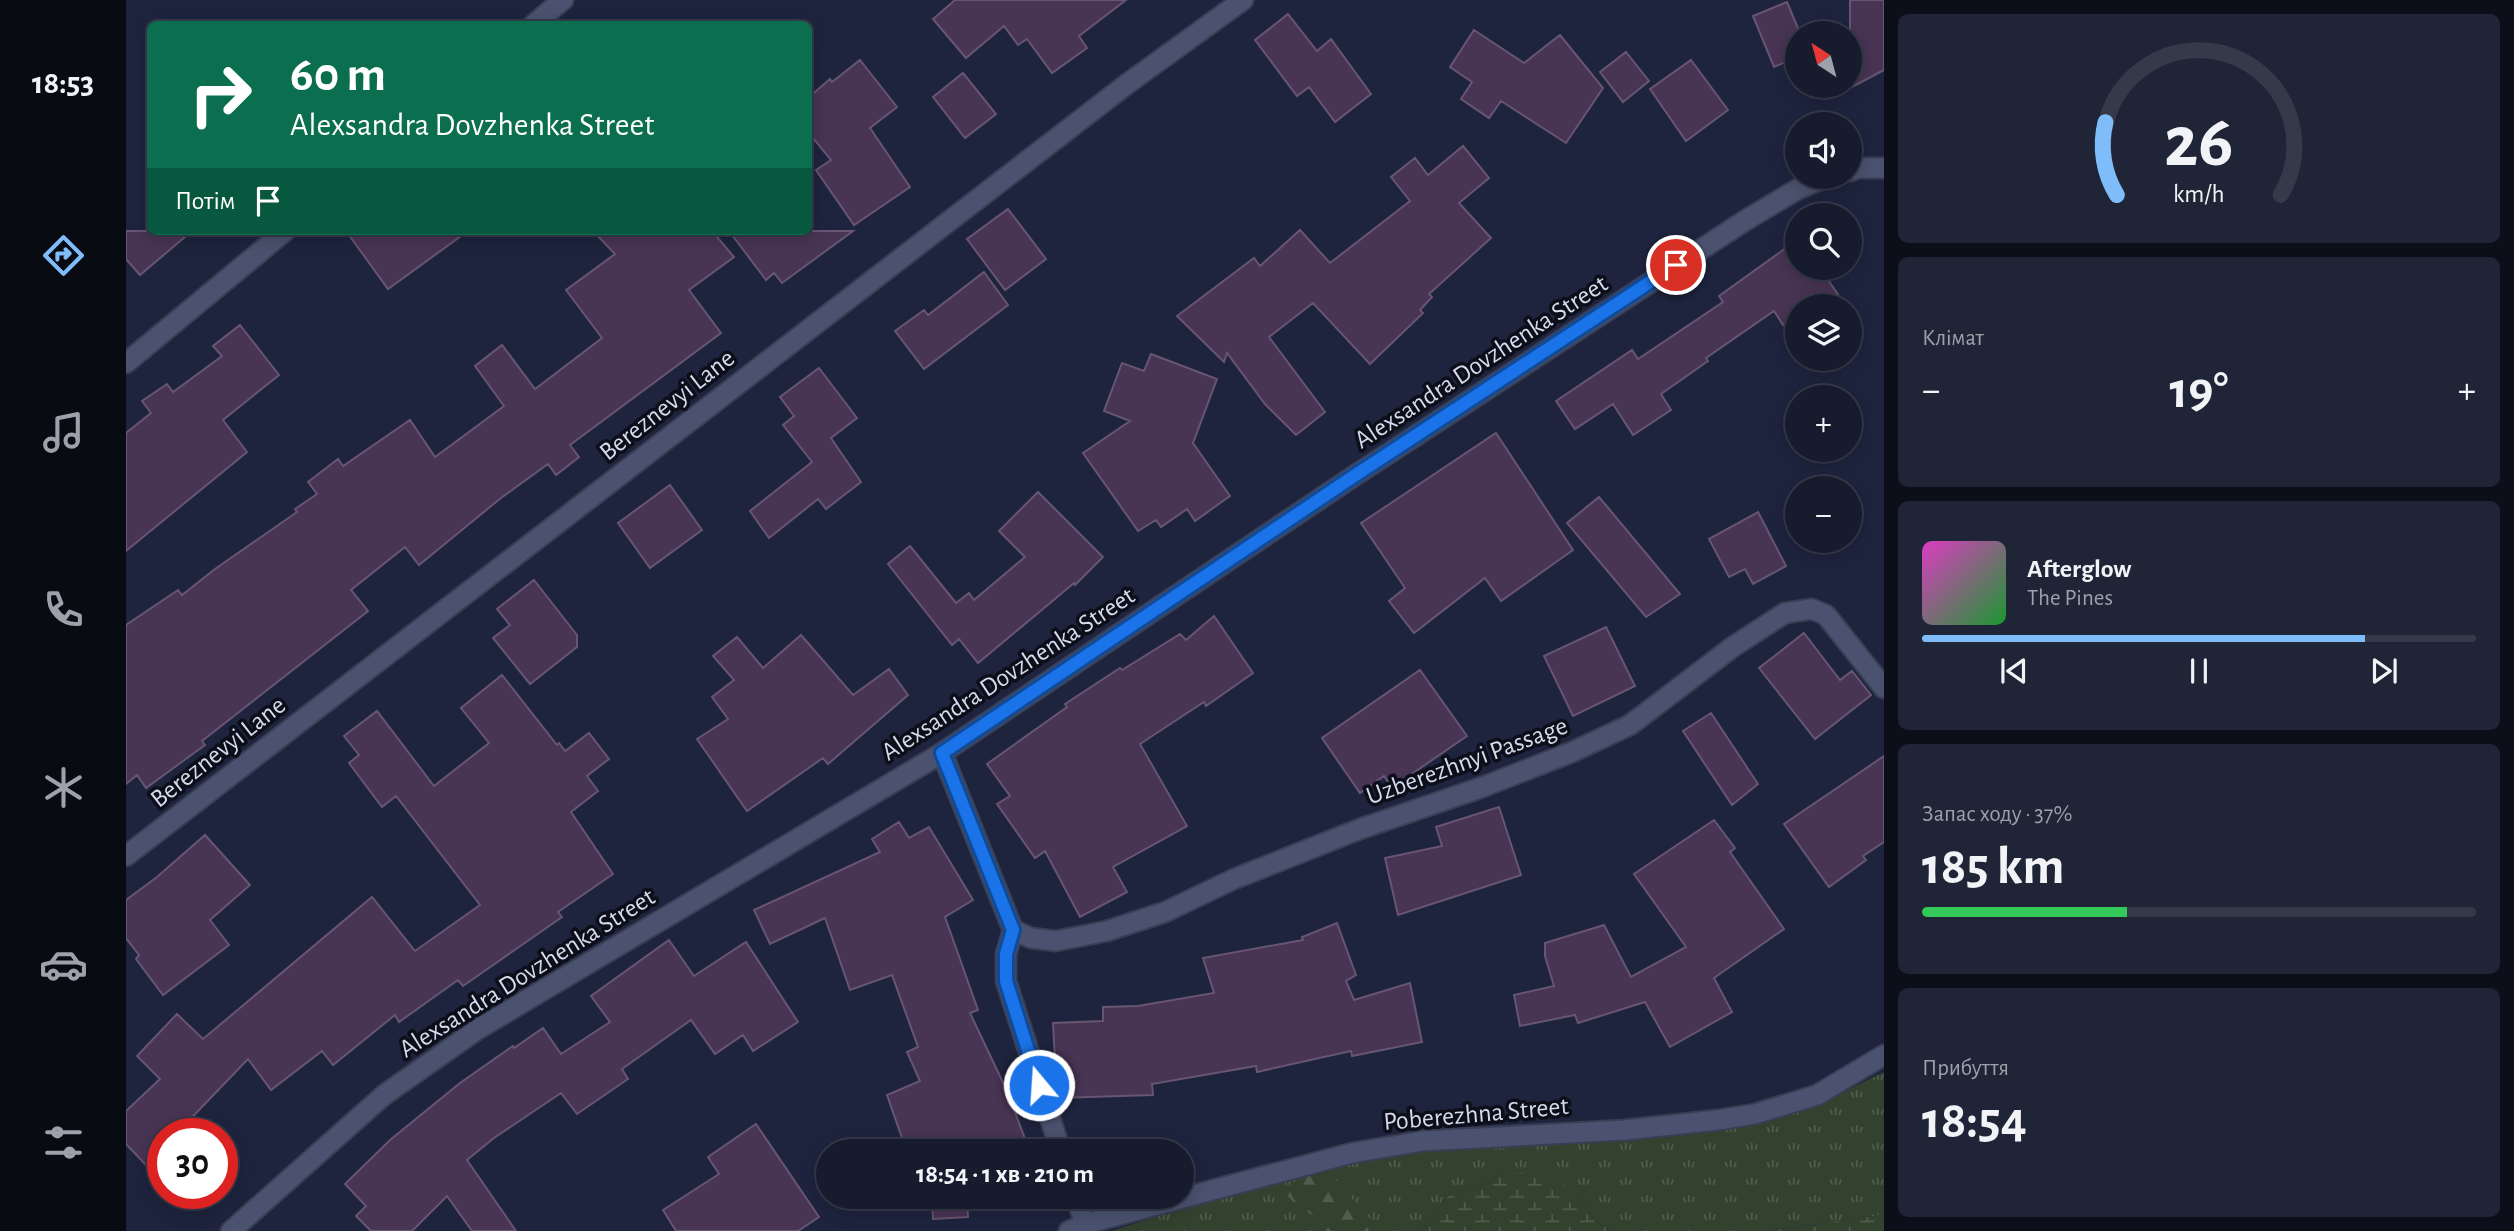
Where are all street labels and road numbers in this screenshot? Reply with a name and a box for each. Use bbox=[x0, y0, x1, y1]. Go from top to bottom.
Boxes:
street label: Alexsandra Dovzhenka Street bbox=[1350, 270, 1612, 454]
street label: Bereznevyi Lane bbox=[595, 345, 739, 465]
street label: Alexsandra Dovzhenka Street bbox=[877, 582, 1139, 766]
street label: Bereznevyi Lane bbox=[146, 692, 290, 812]
street label: Uzberezhnyi Passage bbox=[1363, 713, 1571, 809]
street label: Alexsandra Dovzhenka Street bbox=[395, 884, 659, 1062]
street label: Poberezhna Street bbox=[1382, 1093, 1570, 1135]

